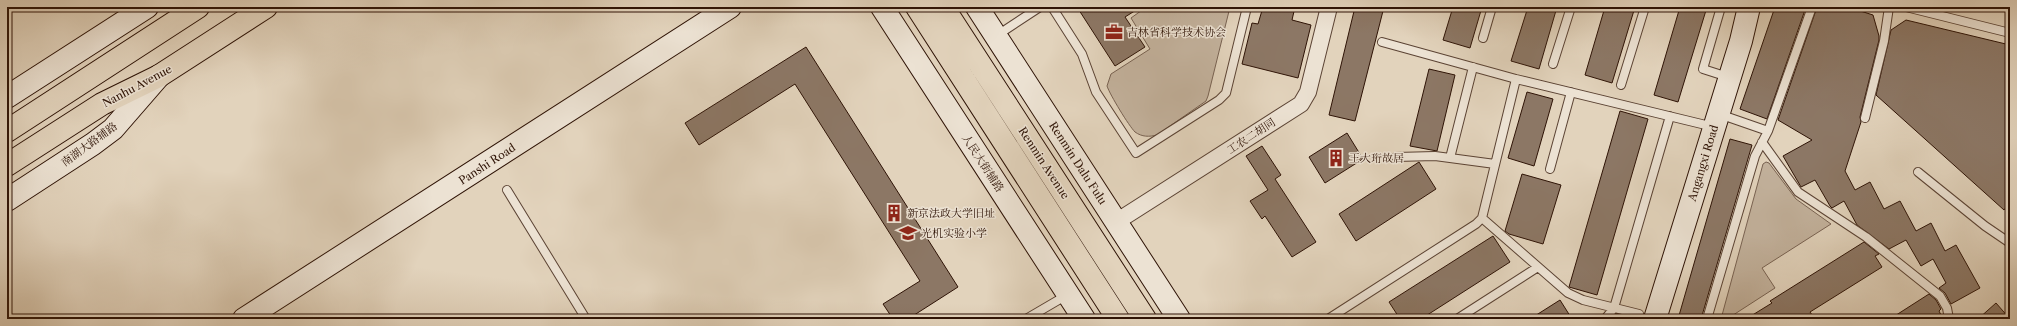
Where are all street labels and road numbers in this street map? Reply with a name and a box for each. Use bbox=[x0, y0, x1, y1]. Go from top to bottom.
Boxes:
street label: Nanhu Avenue bbox=[100, 62, 174, 110]
street label: 工农二胡同 bbox=[1224, 115, 1278, 157]
street label: 南湖大路辅路 bbox=[58, 119, 120, 169]
street label: Renmin Dalu Fulu bbox=[1046, 119, 1110, 207]
street label: Angangxi Road bbox=[1684, 123, 1721, 204]
street label: Renmin Avenue bbox=[1015, 124, 1073, 202]
street label: 人民大街辅路 bbox=[959, 132, 1007, 194]
street label: Panshi Road bbox=[456, 140, 518, 188]

